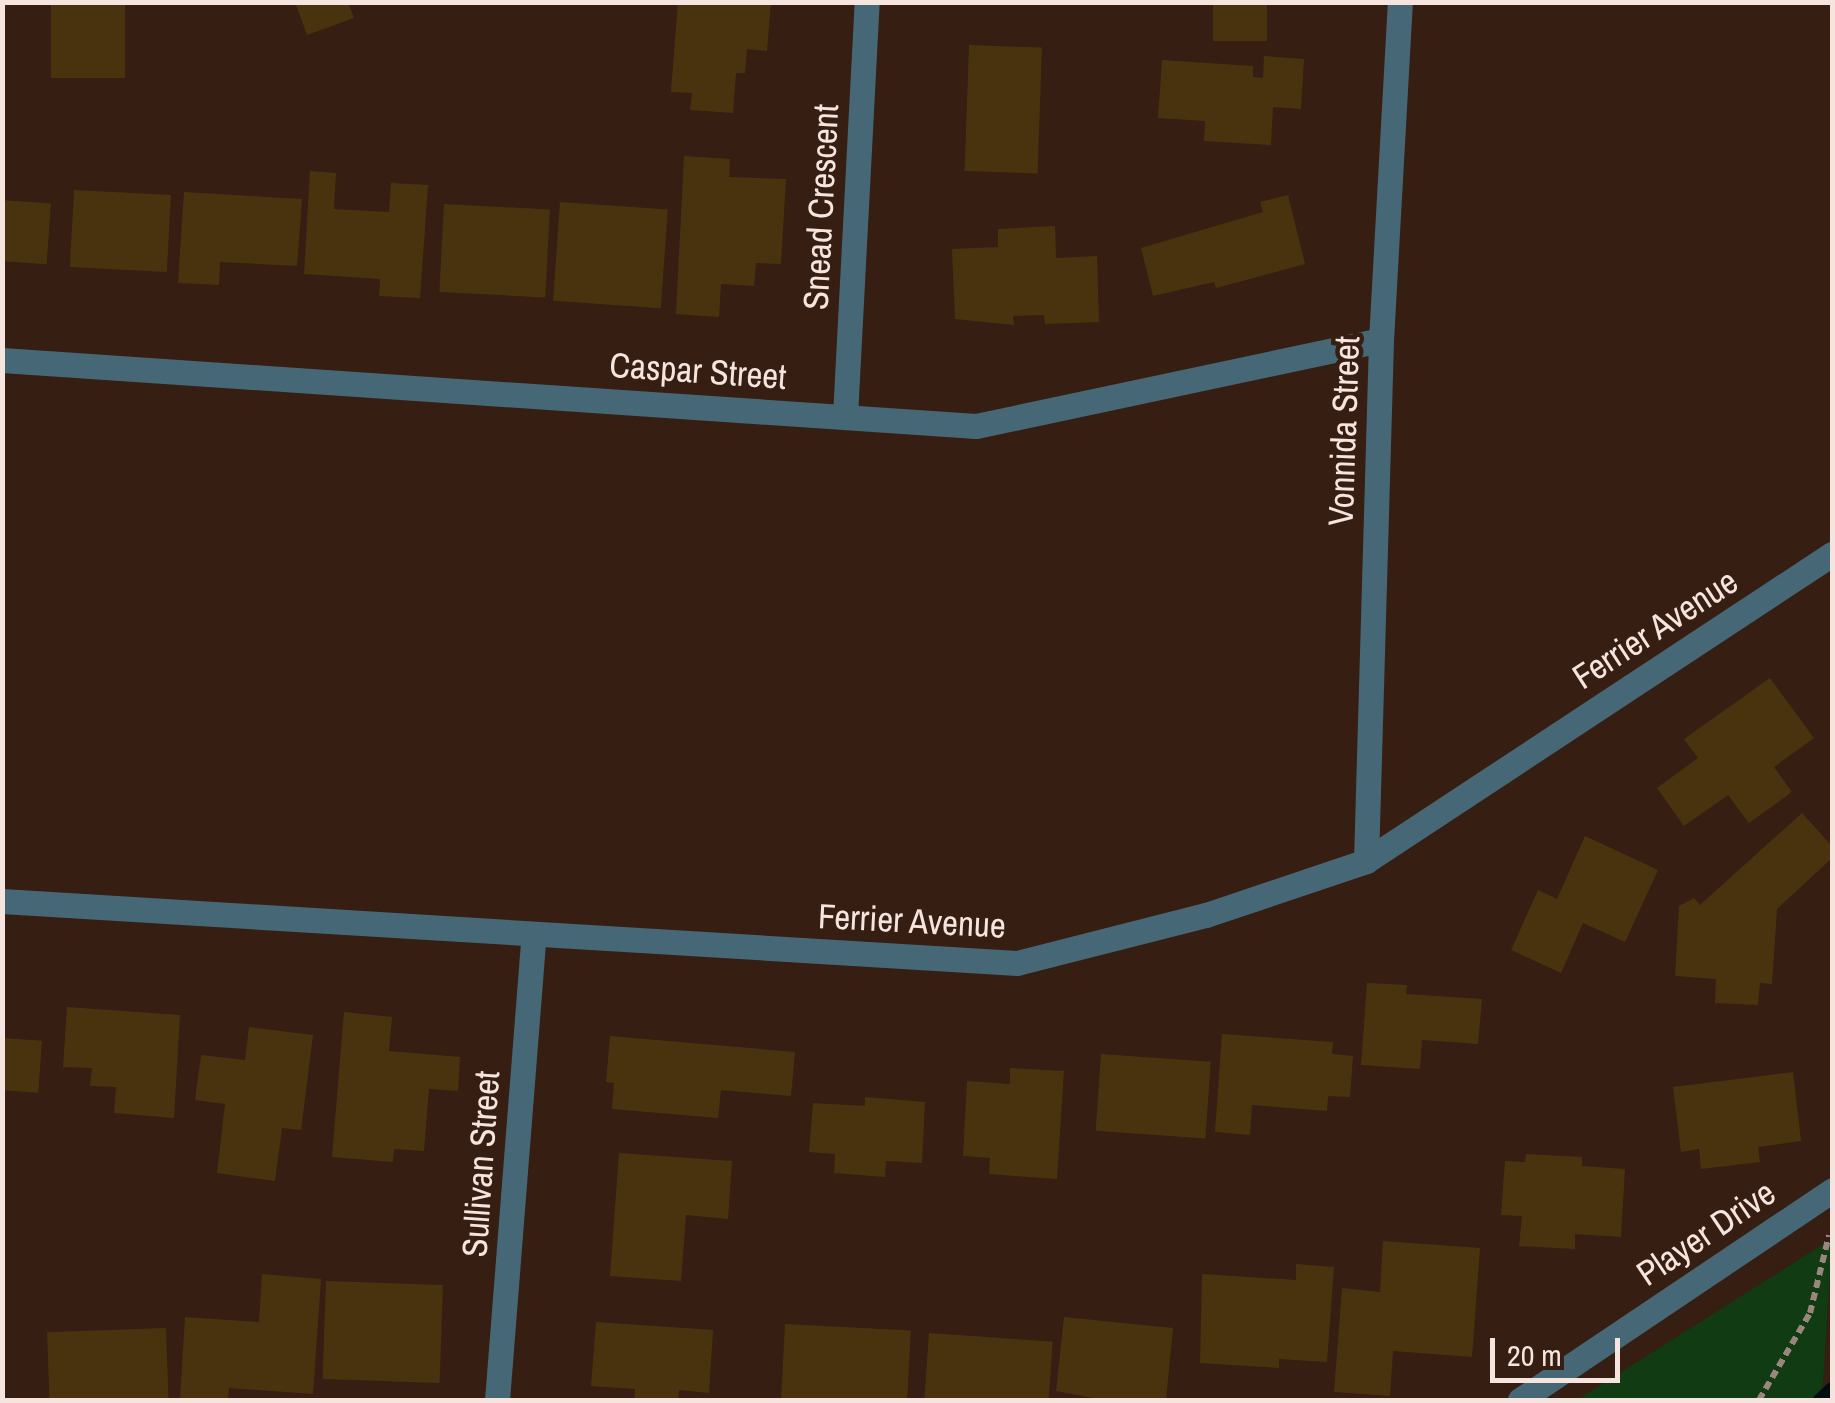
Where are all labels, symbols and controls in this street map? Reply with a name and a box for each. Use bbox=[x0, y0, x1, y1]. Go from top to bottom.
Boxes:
street label: Snead Crescent bbox=[795, 103, 847, 311]
street label: Vonnida Street bbox=[1320, 335, 1368, 527]
street label: Caspar Street bbox=[608, 344, 788, 398]
street label: Ferrier Avenue bbox=[1564, 560, 1746, 698]
street label: Ferrier Avenue bbox=[816, 895, 1008, 947]
street label: Sullivan Street bbox=[454, 1069, 508, 1259]
street label: Player Drive bbox=[1629, 1171, 1783, 1295]
scale bar bbox=[1495, 1318, 1625, 1380]
text: 20 m bbox=[1507, 1335, 1562, 1375]

